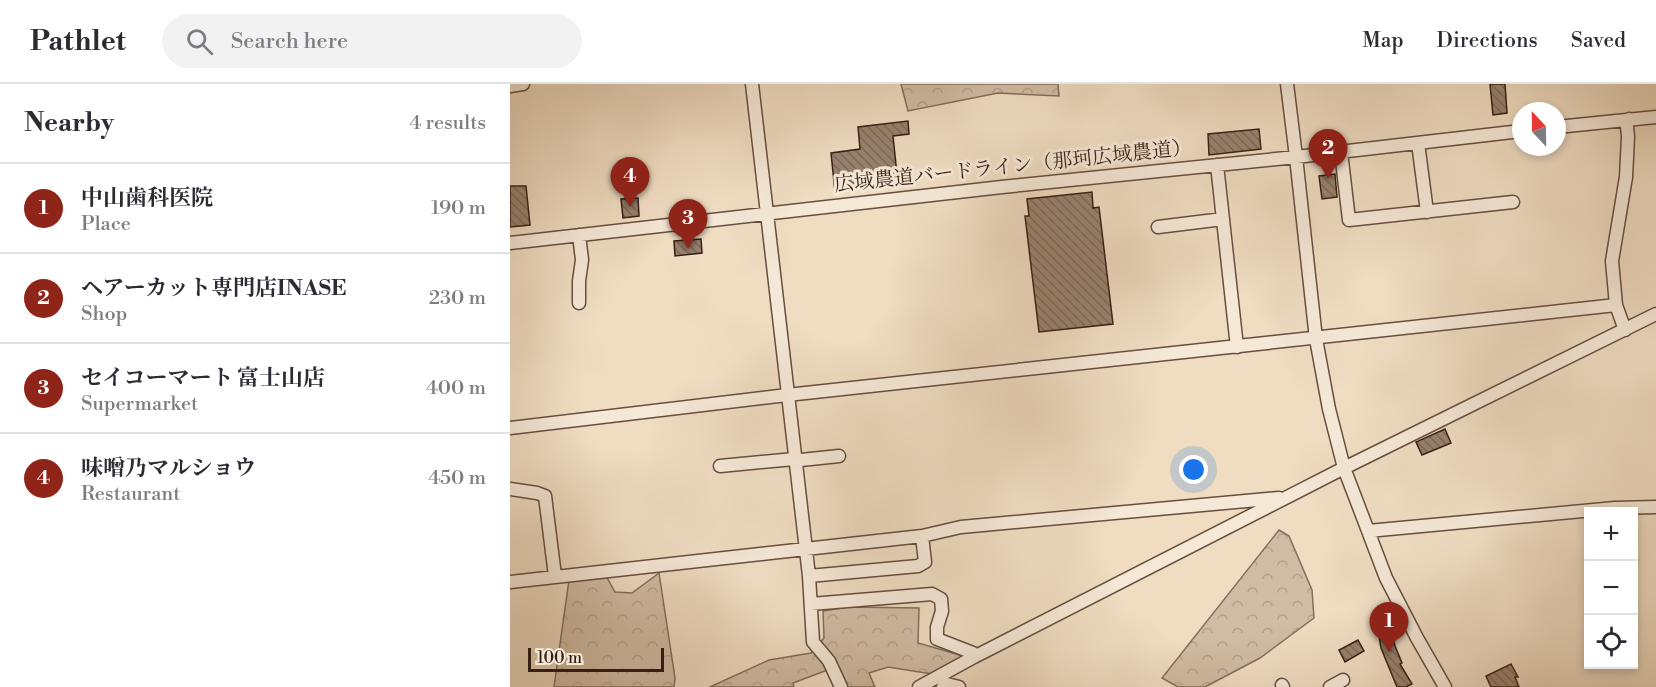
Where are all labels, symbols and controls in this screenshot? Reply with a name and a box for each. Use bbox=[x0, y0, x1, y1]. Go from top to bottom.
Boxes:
search box bbox=[162, 14, 582, 68]
text: Pathlet bbox=[30, 24, 126, 59]
icon: search bbox=[183, 25, 216, 58]
text: Search here bbox=[231, 28, 348, 55]
text: Map bbox=[1362, 28, 1404, 54]
text: Directions bbox=[1437, 28, 1538, 54]
text: Saved bbox=[1571, 28, 1626, 54]
north arrow bbox=[1512, 102, 1566, 156]
text: Nearby bbox=[24, 107, 114, 139]
text: 4 results bbox=[409, 111, 486, 136]
pin: 2 bbox=[1308, 130, 1348, 179]
street label: 広域農道バードライン（那珂広域農道） bbox=[833, 136, 1193, 198]
pin: 4 bbox=[610, 158, 650, 207]
text: 中山歯科医院 bbox=[81, 185, 213, 212]
text: 1 bbox=[39, 196, 48, 221]
text: 190 m bbox=[431, 196, 486, 221]
pin: 3 bbox=[668, 200, 708, 249]
text: Place bbox=[81, 212, 131, 237]
text: ヘアーカット専門店INASE bbox=[81, 275, 346, 302]
text: 2 bbox=[37, 286, 50, 311]
text: 230 m bbox=[429, 286, 486, 311]
text: Shop bbox=[81, 302, 127, 327]
text: セイコーマート 富士山店 bbox=[81, 365, 325, 392]
text: 3 bbox=[37, 376, 50, 401]
text: 400 m bbox=[426, 376, 486, 401]
text: Supermarket bbox=[81, 392, 198, 417]
text: 味噌乃マルショウ bbox=[81, 455, 256, 482]
your location bbox=[1179, 455, 1208, 484]
text: 4 bbox=[37, 466, 50, 491]
text: 450 m bbox=[428, 466, 486, 491]
text: Restaurant bbox=[81, 482, 180, 507]
map controls bbox=[1584, 507, 1638, 669]
button: + bbox=[1584, 507, 1638, 561]
button: − bbox=[1584, 561, 1638, 615]
pin: 1 bbox=[1370, 602, 1408, 652]
button: locate bbox=[1584, 615, 1638, 669]
scale bar bbox=[528, 645, 664, 672]
text: 100 m bbox=[537, 648, 582, 668]

